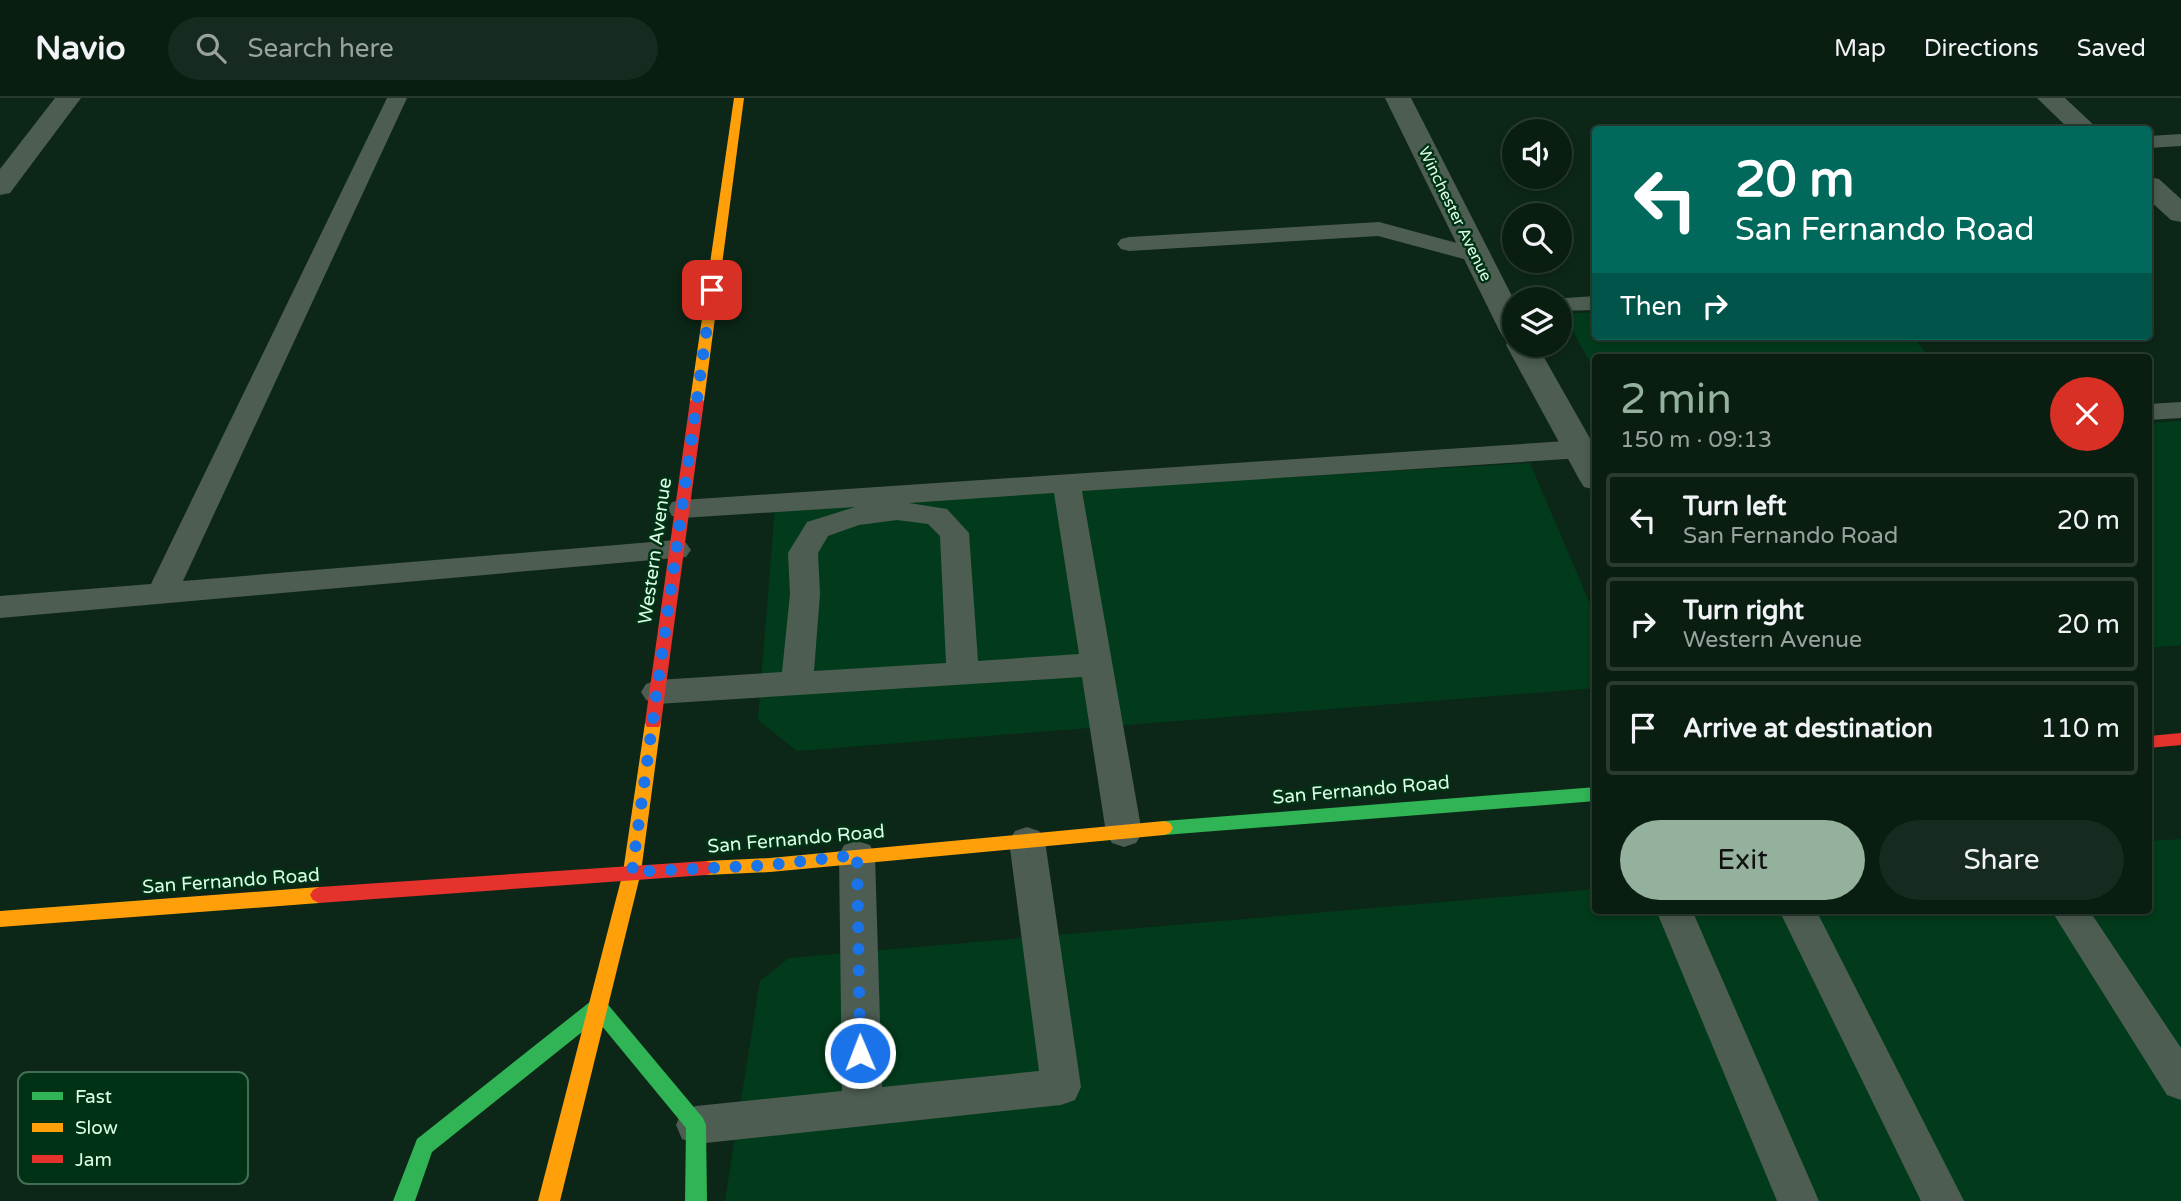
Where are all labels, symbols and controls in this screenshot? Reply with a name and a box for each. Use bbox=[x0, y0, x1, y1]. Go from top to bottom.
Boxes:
search box bbox=[168, 17, 658, 80]
text: Navio bbox=[35, 29, 126, 68]
icon: search bbox=[192, 29, 230, 67]
text: Search here bbox=[248, 33, 394, 64]
text: Map bbox=[1834, 34, 1886, 63]
text: Directions bbox=[1924, 34, 2039, 63]
text: Saved bbox=[2077, 34, 2146, 63]
map controls bbox=[1502, 119, 1572, 357]
button: sound bbox=[1502, 119, 1572, 189]
street label: Winchester Avenue bbox=[1414, 143, 1496, 285]
text: 20 m bbox=[1735, 151, 1854, 210]
icon: left bbox=[1620, 154, 1711, 245]
button: search bbox=[1502, 203, 1572, 273]
text: San Fernando Road bbox=[1735, 211, 2034, 249]
pin bbox=[682, 260, 742, 320]
icon: arrive bbox=[693, 271, 731, 309]
button: layers bbox=[1502, 287, 1572, 357]
icon: right bbox=[1696, 287, 1734, 325]
text: Then bbox=[1620, 291, 1682, 322]
text: 2 min bbox=[1620, 374, 1732, 425]
button: close bbox=[2050, 377, 2124, 451]
text: 150 m · 09:13 bbox=[1620, 426, 1772, 454]
street label: Western Avenue bbox=[634, 476, 676, 626]
text: Turn left bbox=[1683, 491, 1786, 522]
icon: left bbox=[1624, 501, 1662, 539]
text: 20 m bbox=[2057, 505, 2120, 536]
text: San Fernando Road bbox=[1683, 522, 1898, 550]
text: Turn right bbox=[1683, 595, 1804, 626]
icon: right bbox=[1624, 605, 1662, 643]
text: 20 m bbox=[2057, 609, 2120, 640]
text: Western Avenue bbox=[1683, 626, 1862, 654]
icon: arrive bbox=[1624, 709, 1662, 747]
text: Arrive at destination bbox=[1683, 713, 1933, 744]
text: 110 m bbox=[2040, 713, 2120, 744]
street label: San Fernando Road bbox=[1271, 771, 1451, 809]
street label: San Fernando Road bbox=[706, 820, 886, 858]
button: Exit bbox=[1620, 820, 1865, 900]
button: Share bbox=[1879, 820, 2124, 900]
street label: San Fernando Road bbox=[142, 864, 320, 898]
position arrow bbox=[823, 1016, 897, 1090]
legend bbox=[18, 1072, 248, 1184]
text: Fast bbox=[75, 1086, 112, 1108]
text: Slow bbox=[75, 1117, 118, 1139]
text: Jam bbox=[75, 1149, 112, 1171]

